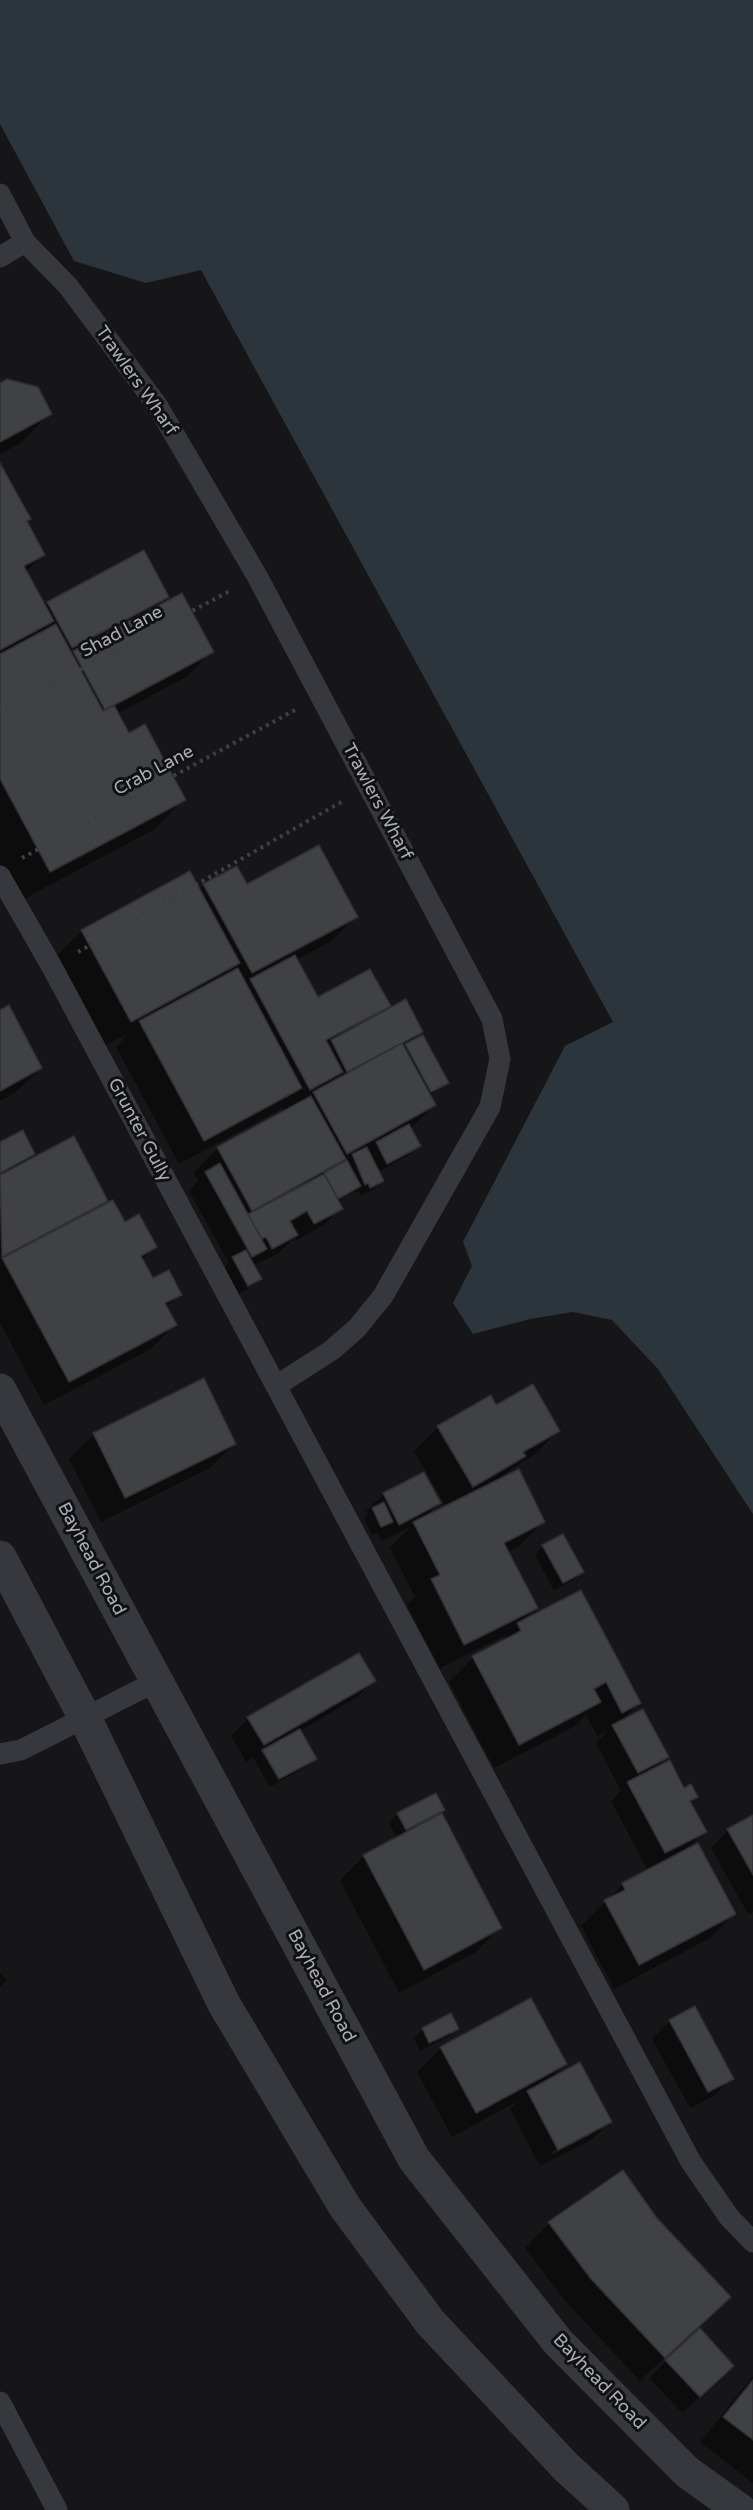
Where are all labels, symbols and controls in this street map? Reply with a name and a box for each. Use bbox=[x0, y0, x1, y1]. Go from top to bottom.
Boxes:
street label: Trawlers Wharf bbox=[90, 322, 182, 440]
street label: Shad Lane bbox=[77, 601, 167, 663]
street label: Trawlers Wharf bbox=[337, 740, 417, 864]
street label: Crab Lane bbox=[110, 741, 198, 801]
street label: Grunter Gully bbox=[103, 1075, 175, 1185]
street label: Bayhead Road bbox=[52, 1499, 130, 1619]
street label: Bayhead Road bbox=[282, 1926, 360, 2046]
street label: Bayhead Road bbox=[548, 2330, 650, 2434]

